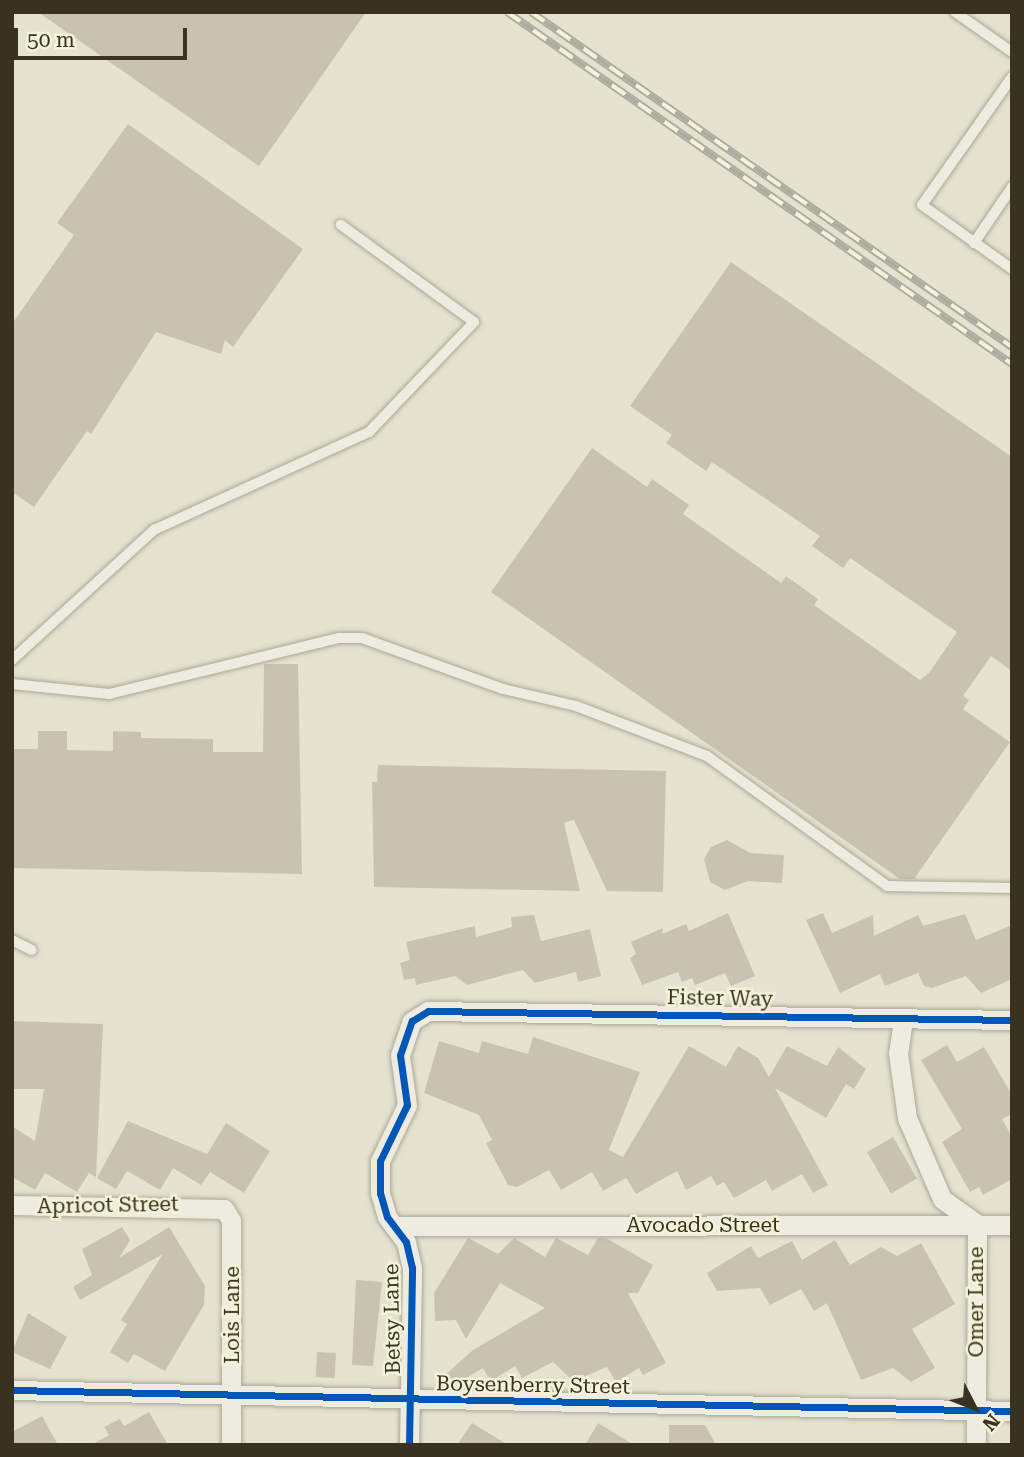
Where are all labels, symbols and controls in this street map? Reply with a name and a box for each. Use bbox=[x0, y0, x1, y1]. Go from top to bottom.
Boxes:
scale bar bbox=[18, 14, 191, 58]
text: 50 m bbox=[27, 28, 75, 52]
street label: Fister Way bbox=[667, 984, 773, 1012]
street label: Apricot Street bbox=[37, 1191, 179, 1219]
street label: Avocado Street bbox=[626, 1212, 780, 1238]
street label: Omer Lane bbox=[963, 1247, 989, 1357]
street label: Betsy Lane bbox=[378, 1263, 406, 1375]
street label: Lois Lane bbox=[219, 1266, 245, 1364]
street label: Boysenberry Street bbox=[436, 1371, 630, 1399]
north arrow bbox=[940, 1373, 1010, 1443]
text: N bbox=[978, 1409, 1004, 1436]

